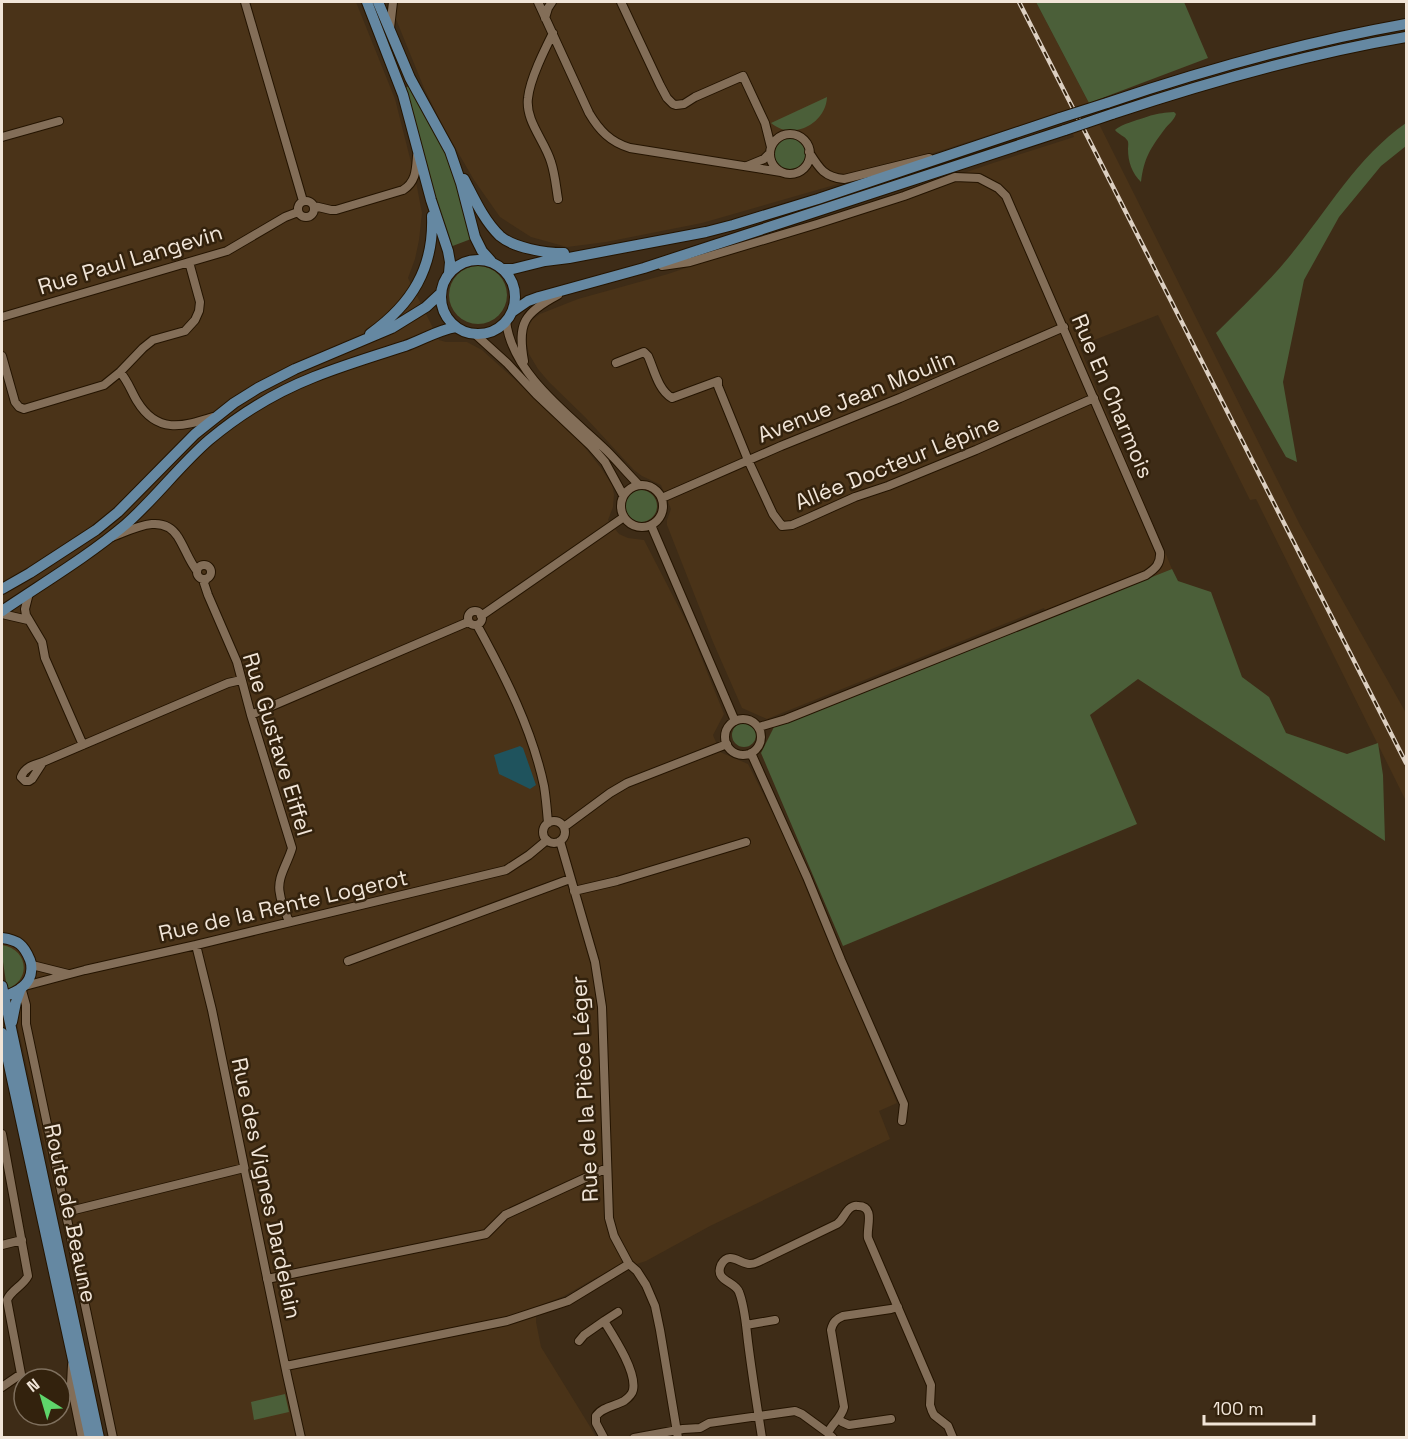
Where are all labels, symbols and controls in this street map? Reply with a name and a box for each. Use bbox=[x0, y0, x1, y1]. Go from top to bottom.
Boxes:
street label: Rue Paul Langevin bbox=[34, 218, 226, 300]
street label: Rue En Charmois bbox=[1066, 310, 1160, 482]
street label: Avenue Jean Moulin bbox=[753, 343, 959, 449]
street label: Allée Docteur Lépine bbox=[790, 408, 1004, 516]
street label: Rue Gustave Eiffel bbox=[237, 649, 319, 839]
street label: Rue de la Rente Logerot bbox=[156, 863, 410, 947]
street label: Rue de la Pièce Léger bbox=[564, 975, 604, 1203]
street label: Rue des Vignes Dardelain bbox=[226, 1055, 308, 1321]
street label: Route de Beaune bbox=[38, 1121, 104, 1305]
north arrow bbox=[12, 1367, 72, 1427]
text: N bbox=[23, 1374, 44, 1397]
scale bar bbox=[1204, 1388, 1314, 1426]
text: 100 m bbox=[1213, 1397, 1264, 1420]

